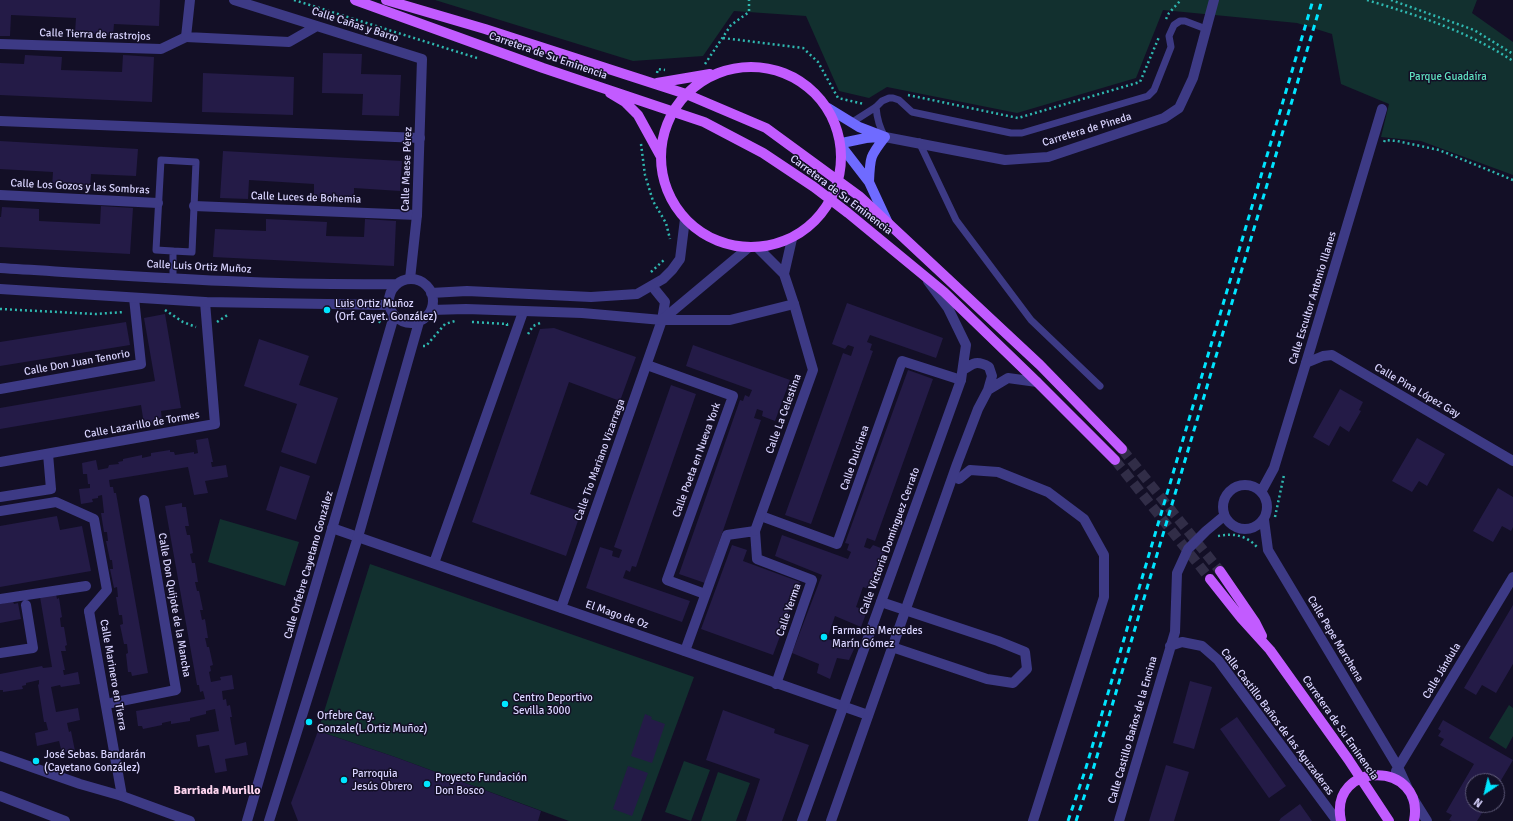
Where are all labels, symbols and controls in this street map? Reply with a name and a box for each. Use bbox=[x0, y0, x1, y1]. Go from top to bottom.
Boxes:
street label: Calle Cañas y Barro bbox=[310, 5, 400, 45]
street label: Calle Tierra de rastrojos bbox=[39, 26, 151, 44]
street label: Carretera de Su Eminencia bbox=[487, 30, 609, 82]
park label: Parque Guadaíra bbox=[1409, 70, 1487, 84]
street label: Carretera de Pineda bbox=[1041, 110, 1133, 150]
street label: Calle Maese Pérez bbox=[399, 126, 415, 212]
street label: Carretera de Su Eminencia bbox=[787, 152, 895, 238]
street label: Calle Los Gozos y las Sombras bbox=[10, 177, 150, 197]
street label: Calle Luces de Bohemia bbox=[251, 189, 361, 207]
street label: Calle Escultor Antonio Illanes bbox=[1286, 230, 1340, 366]
street label: Calle Luis Ortiz Muñoz bbox=[146, 258, 252, 276]
place label: Luis Ortiz Muñoz (Orf. Cayet. González) bbox=[335, 297, 437, 323]
marker: Luis Ortiz Muñoz (Orf. Cayet. González) bbox=[322, 305, 332, 315]
street label: Calle Don Juan Tenorio bbox=[23, 347, 131, 379]
street label: Calle Pina López Gay bbox=[1372, 361, 1462, 421]
street label: Calle La Celestina bbox=[763, 372, 805, 456]
street label: Calle Tio Mariano Vizarraga bbox=[572, 397, 628, 523]
street label: Calle Poeta en Nueva York bbox=[670, 401, 724, 519]
street label: Calle Lazarillo de Tormes bbox=[83, 408, 201, 442]
street label: Calle Dulcinea bbox=[838, 424, 872, 492]
street label: Calle Victoria Domínguez Cerrato bbox=[857, 466, 923, 616]
street label: Calle Orfebre Cayetano González bbox=[282, 489, 336, 641]
street label: Calle Don Quijote de la Mancha bbox=[155, 532, 193, 678]
street label: Calle Yerma bbox=[774, 582, 804, 638]
street label: Calle Pepe Marchena bbox=[1304, 594, 1366, 684]
street label: El Mago de Oz bbox=[584, 598, 650, 632]
street label: Calle Marinero en Tierra bbox=[97, 618, 129, 732]
place label: Farmacia Mercedes Marín Gómez bbox=[832, 624, 923, 650]
marker: Farmacia Mercedes Marín Gómez bbox=[819, 632, 829, 642]
street label: Calle Jándula bbox=[1420, 641, 1464, 701]
street label: Calle Castillo Baños de las Aguzaderas bbox=[1218, 646, 1336, 798]
street label: Calle Castillo Baños de la Encina bbox=[1106, 655, 1160, 805]
street label: Carretera de Su Eminencia bbox=[1299, 673, 1381, 783]
place label: Centro Deportivo Sevilla 3000 bbox=[513, 691, 593, 717]
marker: Centro Deportivo Sevilla 3000 bbox=[500, 699, 510, 709]
place label: Orfebre Cay. Gonzale(L.Ortiz Muñoz) bbox=[317, 709, 428, 735]
marker: Orfebre Cay. Gonzale(L.Ortiz Muñoz) bbox=[304, 717, 314, 727]
place label: José Sebas. Bandarán (Cayetano González) bbox=[44, 748, 146, 774]
marker: José Sebas. Bandarán (Cayetano González) bbox=[31, 756, 41, 766]
place label: Parroquia Jesús Obrero bbox=[352, 767, 412, 793]
place label: Proyecto Fundación Don Bosco bbox=[435, 771, 527, 797]
north arrow bbox=[1465, 773, 1505, 813]
marker: Parroquia Jesús Obrero bbox=[339, 775, 349, 785]
marker: Proyecto Fundación Don Bosco bbox=[422, 779, 432, 789]
district label: Barriada Murillo bbox=[174, 784, 260, 798]
text: N bbox=[1472, 795, 1485, 810]

